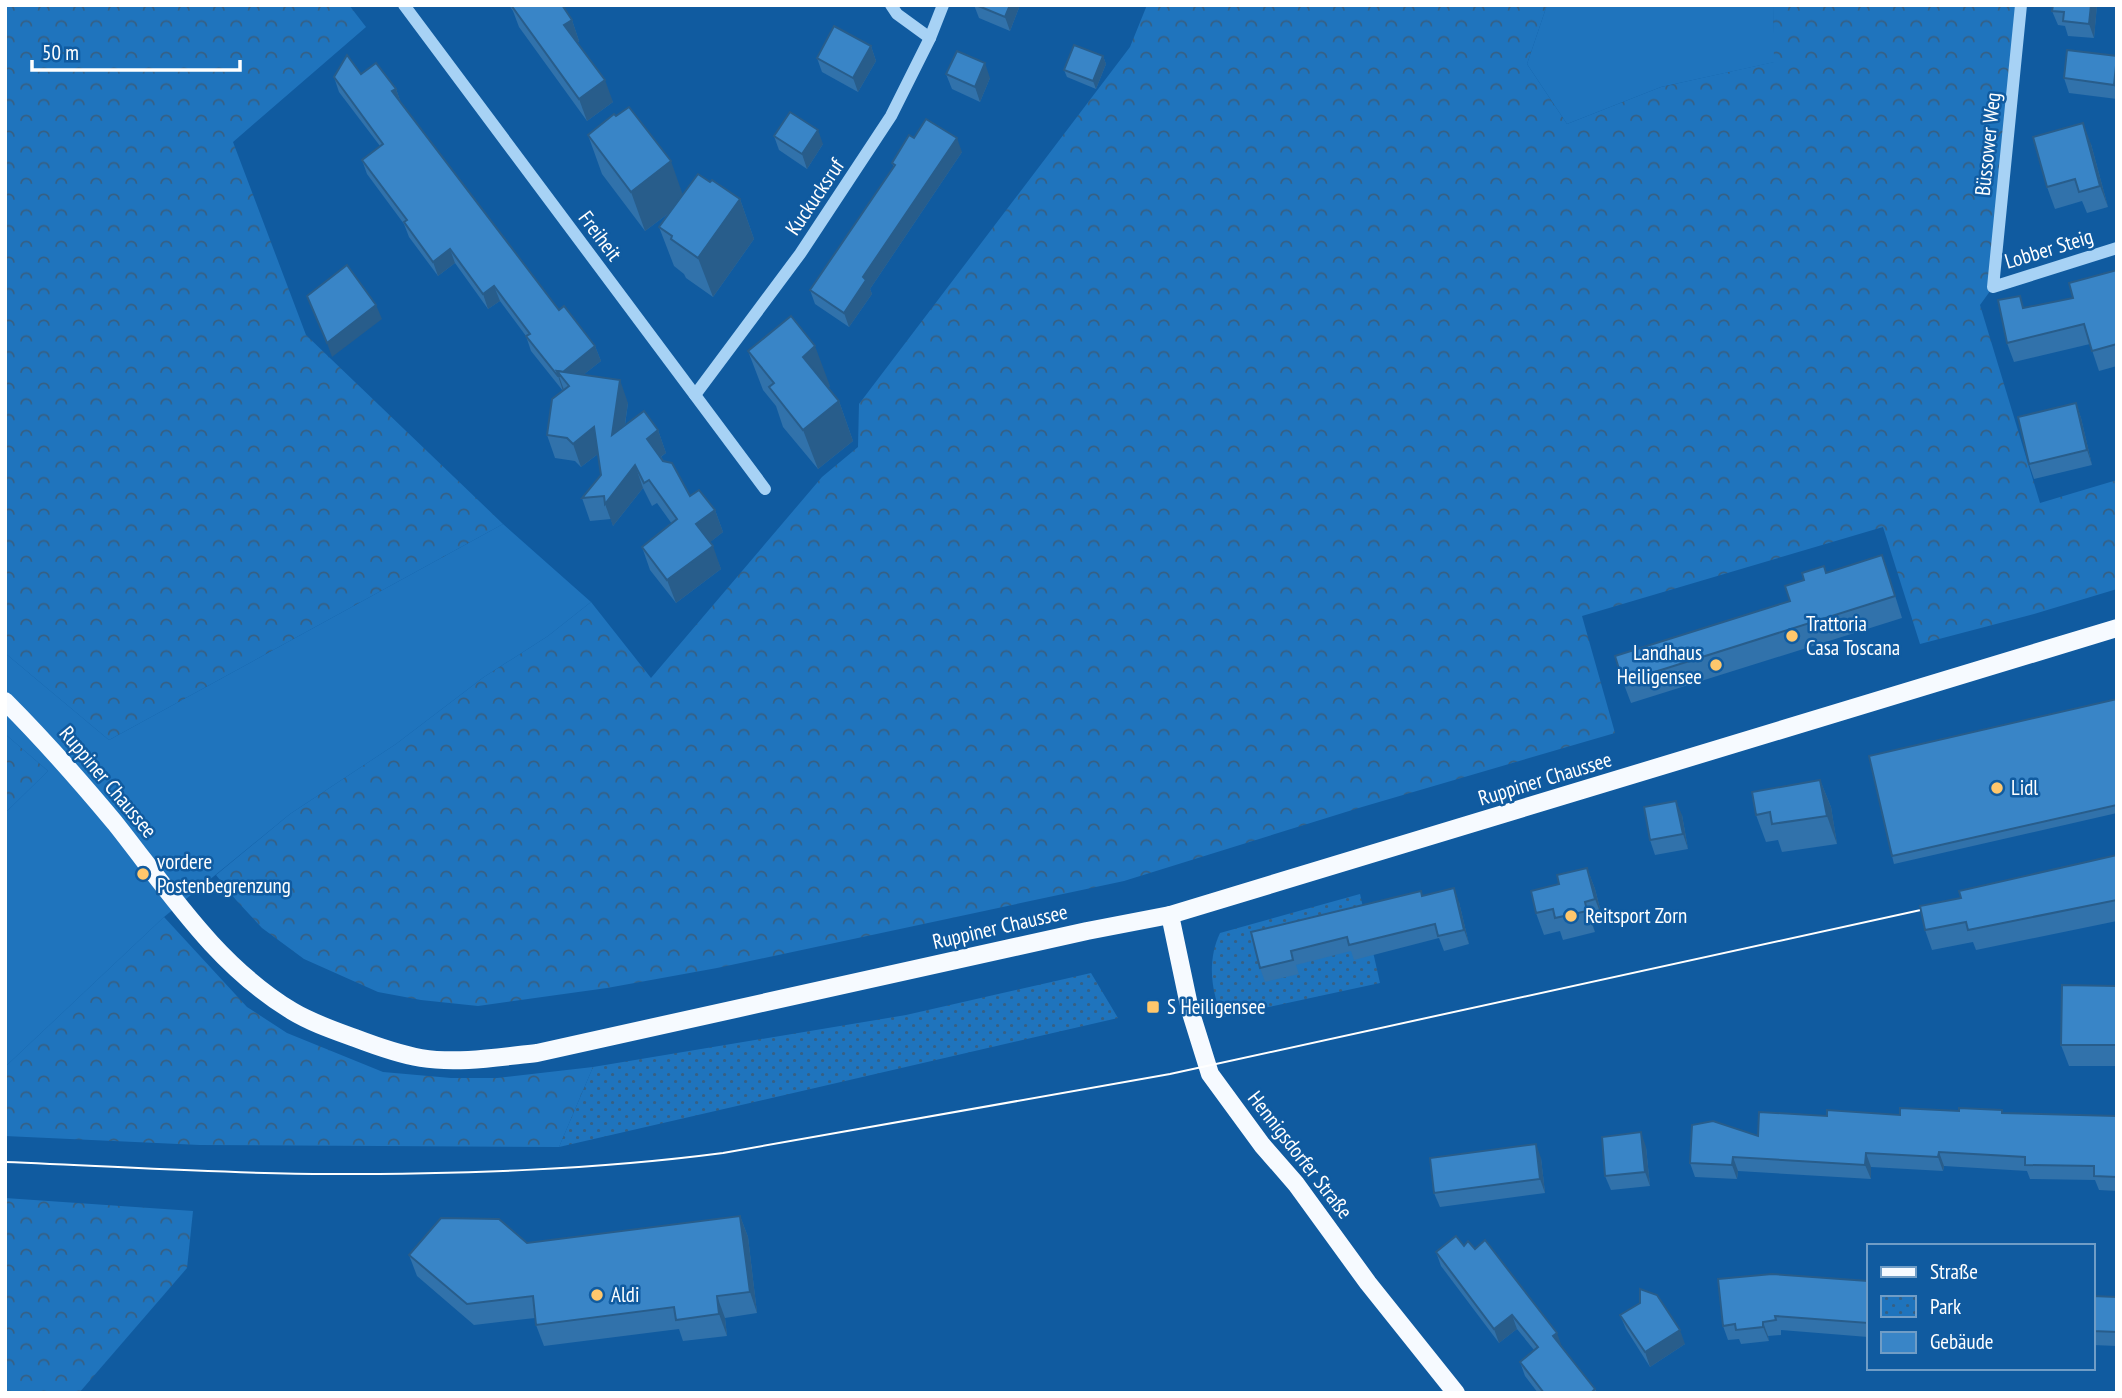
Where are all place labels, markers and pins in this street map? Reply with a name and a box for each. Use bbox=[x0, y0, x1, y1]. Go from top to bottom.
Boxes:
place label: Trattoria Casa Toscana bbox=[1806, 610, 1900, 661]
marker: Trattoria Casa Toscana bbox=[1784, 628, 1800, 644]
place label: Landhaus Heiligensee bbox=[1617, 639, 1702, 690]
marker: Landhaus Heiligensee bbox=[1708, 657, 1724, 673]
place label: Lidl bbox=[2011, 774, 2038, 801]
marker: Lidl bbox=[1989, 780, 2005, 796]
place label: vordere Postenbegrenzung bbox=[157, 848, 291, 899]
marker: vordere Postenbegrenzung bbox=[135, 866, 151, 882]
place label: Reitsport Zorn bbox=[1585, 902, 1687, 929]
marker: Reitsport Zorn bbox=[1563, 908, 1579, 924]
place label: S Heiligensee bbox=[1167, 993, 1266, 1020]
marker: S Heiligensee bbox=[1145, 999, 1161, 1015]
place label: Aldi bbox=[611, 1281, 639, 1308]
marker: Aldi bbox=[589, 1287, 605, 1303]

